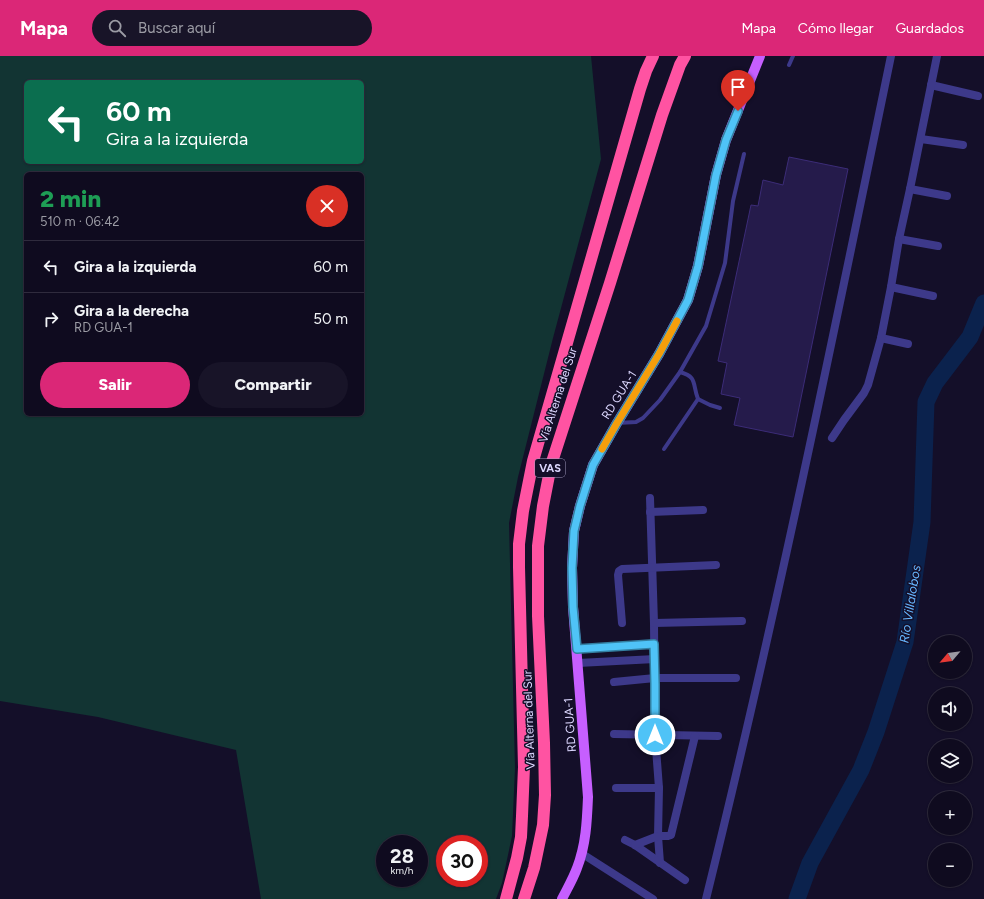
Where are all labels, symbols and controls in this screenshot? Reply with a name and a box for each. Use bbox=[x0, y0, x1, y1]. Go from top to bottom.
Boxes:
search box bbox=[92, 10, 372, 46]
text: Mapa bbox=[20, 17, 68, 40]
icon: search bbox=[106, 17, 128, 39]
text: Buscar aquí bbox=[138, 19, 215, 37]
text: Mapa bbox=[741, 20, 776, 37]
text: Cómo llegar bbox=[798, 20, 873, 37]
text: Guardados bbox=[895, 20, 964, 37]
pin bbox=[721, 70, 755, 111]
icon: arrive bbox=[727, 76, 749, 98]
text: 60 m bbox=[106, 94, 171, 128]
icon: left bbox=[40, 96, 92, 148]
text: Gira a la izquierda bbox=[106, 128, 248, 150]
text: 2 min bbox=[40, 184, 101, 213]
button: close bbox=[306, 185, 348, 227]
text: 510 m · 06:42 bbox=[40, 214, 120, 229]
icon: left bbox=[40, 256, 62, 278]
text: Gira a la izquierda bbox=[74, 258, 196, 276]
text: 60 m bbox=[313, 258, 348, 276]
text: Gira a la derecha bbox=[74, 302, 189, 320]
icon: right bbox=[40, 308, 62, 330]
text: 50 m bbox=[313, 310, 348, 328]
text: RD GUA-1 bbox=[74, 320, 133, 335]
street label: Vía Alterna del Sur bbox=[536, 346, 580, 444]
button: Salir bbox=[40, 362, 190, 408]
button: Compartir bbox=[198, 362, 348, 408]
street label: RD GUA-1 bbox=[599, 368, 639, 422]
road number: VAS bbox=[535, 459, 565, 477]
water label: Río Villalobos bbox=[896, 564, 924, 644]
north arrow bbox=[928, 635, 972, 679]
map controls bbox=[928, 635, 972, 887]
street label: Vía Alterna del Sur bbox=[520, 670, 538, 770]
button: sound bbox=[928, 687, 972, 731]
street label: RD GUA-1 bbox=[561, 697, 579, 753]
position arrow bbox=[634, 714, 676, 756]
button: layers bbox=[928, 739, 972, 783]
button: + bbox=[928, 791, 972, 835]
speed limit sign: 30 bbox=[436, 835, 488, 887]
button: − bbox=[928, 843, 972, 887]
text: 28 bbox=[390, 844, 414, 868]
text: km/h bbox=[391, 864, 413, 877]

